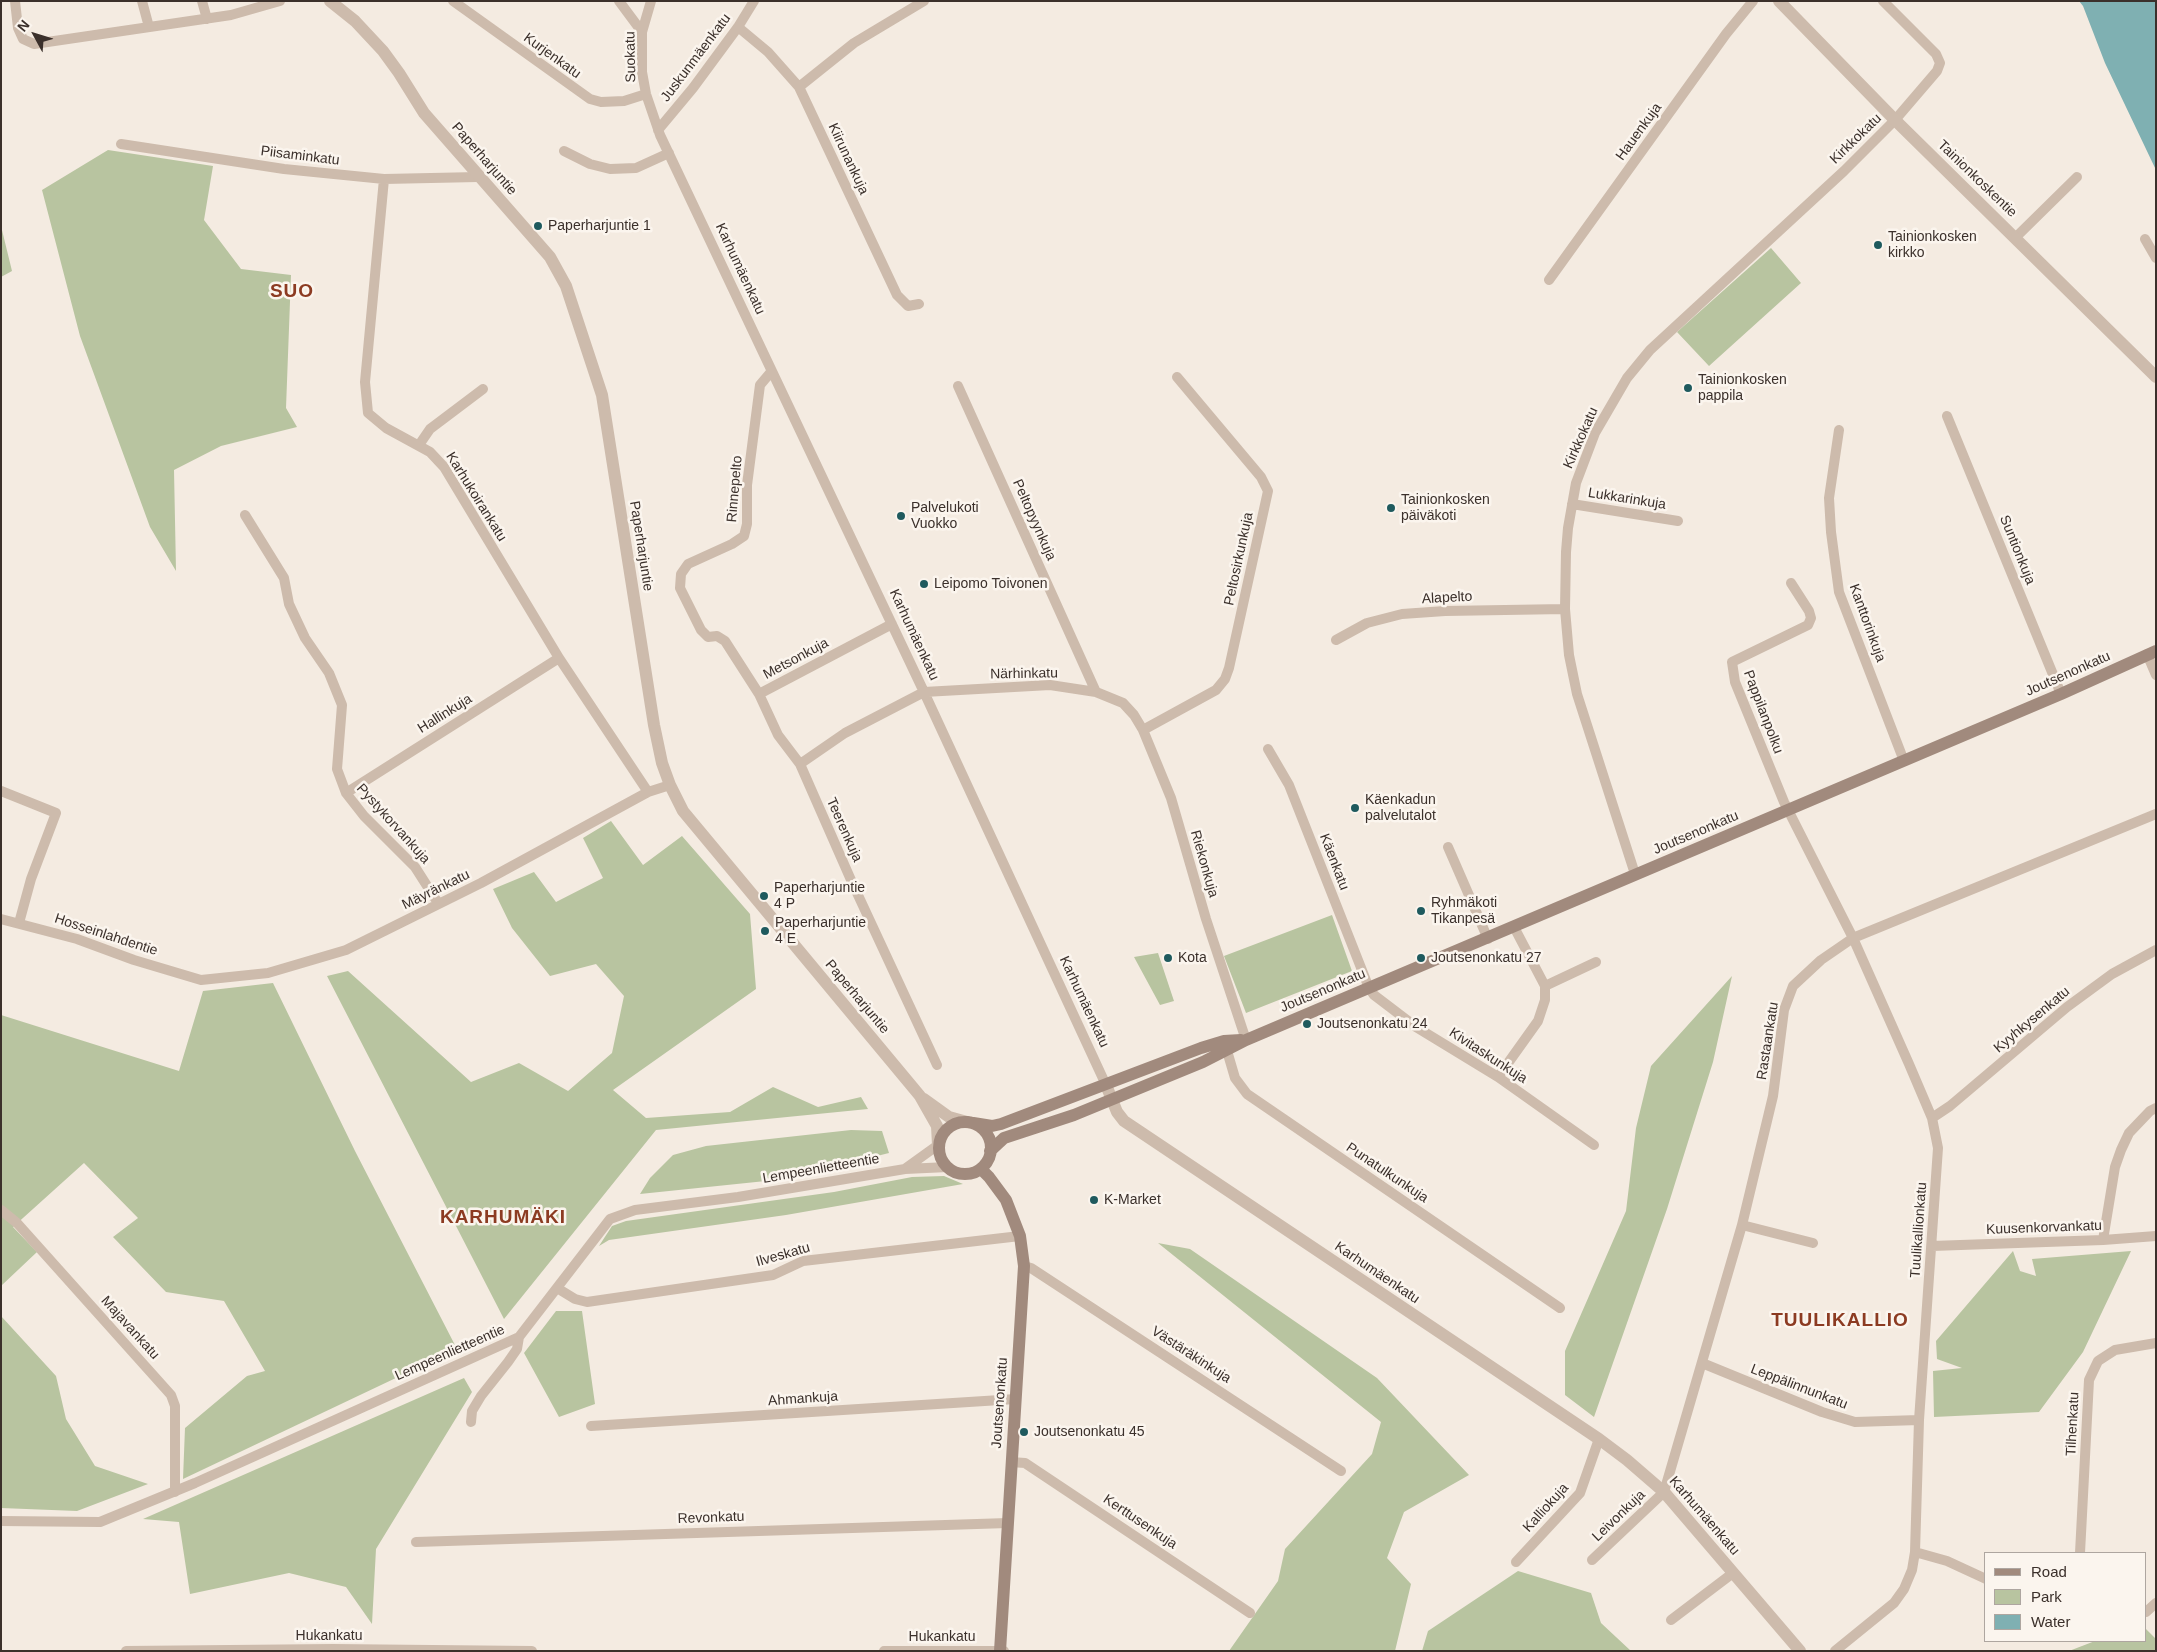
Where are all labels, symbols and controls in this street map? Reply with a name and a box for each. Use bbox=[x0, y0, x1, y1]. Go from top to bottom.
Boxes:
north arrow bbox=[10, 10, 60, 60]
street label: Juskunmäenkatu bbox=[657, 11, 735, 105]
text: N bbox=[14, 17, 33, 35]
street label: Kurjenkatu bbox=[520, 30, 584, 82]
street label: Suokatu bbox=[622, 31, 640, 83]
street label: Hauenkuja bbox=[1613, 100, 1665, 164]
street label: Kirkkokatu bbox=[1827, 110, 1885, 168]
street label: Paperharjuntie bbox=[448, 119, 520, 199]
street label: Kiirunankuja bbox=[824, 121, 872, 197]
street label: Tainionkoskentie bbox=[1934, 137, 2020, 221]
street label: Piisaminkatu bbox=[260, 143, 340, 169]
place label: Paperharjuntie 1 bbox=[548, 218, 651, 234]
marker: Paperharjuntie 1 bbox=[532, 220, 544, 232]
street label: Karhumäenkatu bbox=[712, 221, 768, 317]
place label: Tainionkosken kirkko bbox=[1888, 229, 1977, 262]
marker: Tainionkosken kirkko bbox=[1872, 239, 1884, 251]
district label: SUO bbox=[270, 281, 314, 303]
place label: Tainionkosken pappila bbox=[1698, 372, 1787, 404]
marker: Tainionkosken pappila bbox=[1682, 382, 1694, 394]
street label: Kirkkokatu bbox=[1560, 405, 1602, 471]
street label: Karhukoirankatu bbox=[442, 449, 510, 545]
street label: Rinnepelto bbox=[724, 455, 746, 523]
street label: Peltopyynkuja bbox=[1009, 477, 1059, 563]
street label: Lukkarinkuja bbox=[1587, 485, 1667, 513]
place label: Tainionkosken päiväkoti bbox=[1401, 492, 1490, 524]
street label: Paperharjuntie bbox=[626, 500, 656, 592]
place label: Palvelukoti Vuokko bbox=[911, 500, 979, 532]
marker: Tainionkosken päiväkoti bbox=[1385, 502, 1397, 514]
marker: Palvelukoti Vuokko bbox=[895, 510, 907, 522]
street label: Peltosirkunkuja bbox=[1221, 511, 1257, 607]
street label: Suntionkuja bbox=[1996, 513, 2038, 587]
place label: Leipomo Toivonen bbox=[934, 576, 1048, 592]
marker: Leipomo Toivonen bbox=[918, 578, 930, 590]
street label: Kanttorinkuja bbox=[1845, 582, 1889, 664]
street label: Karhumäenkatu bbox=[886, 587, 942, 683]
street label: Alapelto bbox=[1421, 588, 1473, 608]
street label: Metsonkuja bbox=[760, 635, 832, 683]
street label: Joutsenonkatu bbox=[2023, 648, 2113, 700]
street label: Närhinkatu bbox=[990, 665, 1058, 683]
street label: Pappilanpolku bbox=[1739, 668, 1787, 756]
street label: Hallinkuja bbox=[415, 691, 475, 737]
street label: Pystykorvankuja bbox=[353, 781, 433, 867]
place label: Käenkadun palvelutalot bbox=[1365, 792, 1436, 824]
street label: Teerenkuja bbox=[822, 795, 866, 865]
marker: Käenkadun palvelutalot bbox=[1349, 802, 1361, 814]
street label: Joutsenonkatu bbox=[1651, 807, 1741, 859]
street label: Riekonkuja bbox=[1186, 828, 1222, 900]
street label: Käenkatu bbox=[1316, 831, 1352, 893]
street label: Mäyränkatu bbox=[399, 866, 473, 914]
place label: Paperharjuntie 4 P bbox=[774, 880, 865, 912]
marker: Paperharjuntie 4 P bbox=[758, 890, 770, 902]
place label: Ryhmäkoti Tikanpesä bbox=[1431, 895, 1497, 928]
marker: Ryhmäkoti Tikanpesä bbox=[1415, 905, 1427, 917]
street label: Hosseinlahdentie bbox=[52, 910, 160, 960]
place label: Paperharjuntie 4 E bbox=[775, 915, 866, 948]
marker: Paperharjuntie 4 E bbox=[759, 925, 771, 937]
place label: Kota bbox=[1178, 950, 1207, 966]
place label: Joutsenonkatu 27 bbox=[1431, 950, 1542, 966]
marker: Kota bbox=[1162, 952, 1174, 964]
marker: Joutsenonkatu 27 bbox=[1415, 952, 1427, 964]
street label: Karhumäenkatu bbox=[1056, 954, 1112, 1050]
street label: Paperharjuntie bbox=[821, 957, 893, 1037]
street label: Joutsenonkatu bbox=[1278, 965, 1368, 1017]
street label: Kyyhkysenkatu bbox=[1991, 983, 2073, 1057]
street label: Rastaankatu bbox=[1754, 1001, 1782, 1081]
place label: Joutsenonkatu 24 bbox=[1317, 1016, 1428, 1032]
marker: Joutsenonkatu 24 bbox=[1301, 1018, 1313, 1030]
street label: Kivitaskunkuja bbox=[1446, 1025, 1530, 1087]
street label: Punatulkunkuja bbox=[1343, 1139, 1431, 1207]
street label: Lempeenlietteentie bbox=[761, 1150, 881, 1188]
street label: Tuulikallionkatu bbox=[1907, 1182, 1931, 1278]
place label: K-Market bbox=[1104, 1192, 1161, 1208]
marker: K-Market bbox=[1088, 1194, 1100, 1206]
district label: KARHUMÄKI bbox=[439, 1207, 567, 1229]
street label: Kuusenkorvankatu bbox=[1986, 1218, 2102, 1238]
street label: Karhumäenkatu bbox=[1331, 1238, 1423, 1308]
street label: Ilveskatu bbox=[754, 1239, 812, 1271]
street label: Majavankatu bbox=[97, 1293, 163, 1363]
district label: TUULIKALLIO bbox=[1770, 1310, 1910, 1332]
street label: Lempeenlietteentie bbox=[393, 1321, 507, 1385]
street label: Västäräkinkuja bbox=[1148, 1323, 1234, 1387]
street label: Joutsenonkatu bbox=[988, 1357, 1012, 1449]
street label: Leppälinnunkatu bbox=[1748, 1361, 1850, 1413]
street label: Ahmankuja bbox=[767, 1388, 839, 1410]
street label: Tilhenkatu bbox=[2063, 1392, 2083, 1456]
place label: Joutsenonkatu 45 bbox=[1034, 1424, 1145, 1440]
marker: Joutsenonkatu 45 bbox=[1018, 1426, 1030, 1438]
street label: Karhumäenkatu bbox=[1665, 1473, 1743, 1559]
street label: Kalliokuja bbox=[1520, 1480, 1572, 1536]
street label: Leivonkuja bbox=[1589, 1487, 1649, 1545]
street label: Kerttusenkuja bbox=[1100, 1491, 1180, 1553]
street label: Revonkatu bbox=[677, 1508, 745, 1528]
legend bbox=[1984, 1552, 2147, 1642]
text: Road bbox=[2031, 1563, 2067, 1580]
text: Park bbox=[2031, 1588, 2062, 1605]
text: Water bbox=[2031, 1613, 2070, 1630]
street label: Hukankatu bbox=[296, 1628, 362, 1644]
street label: Hukankatu bbox=[909, 1629, 975, 1645]

